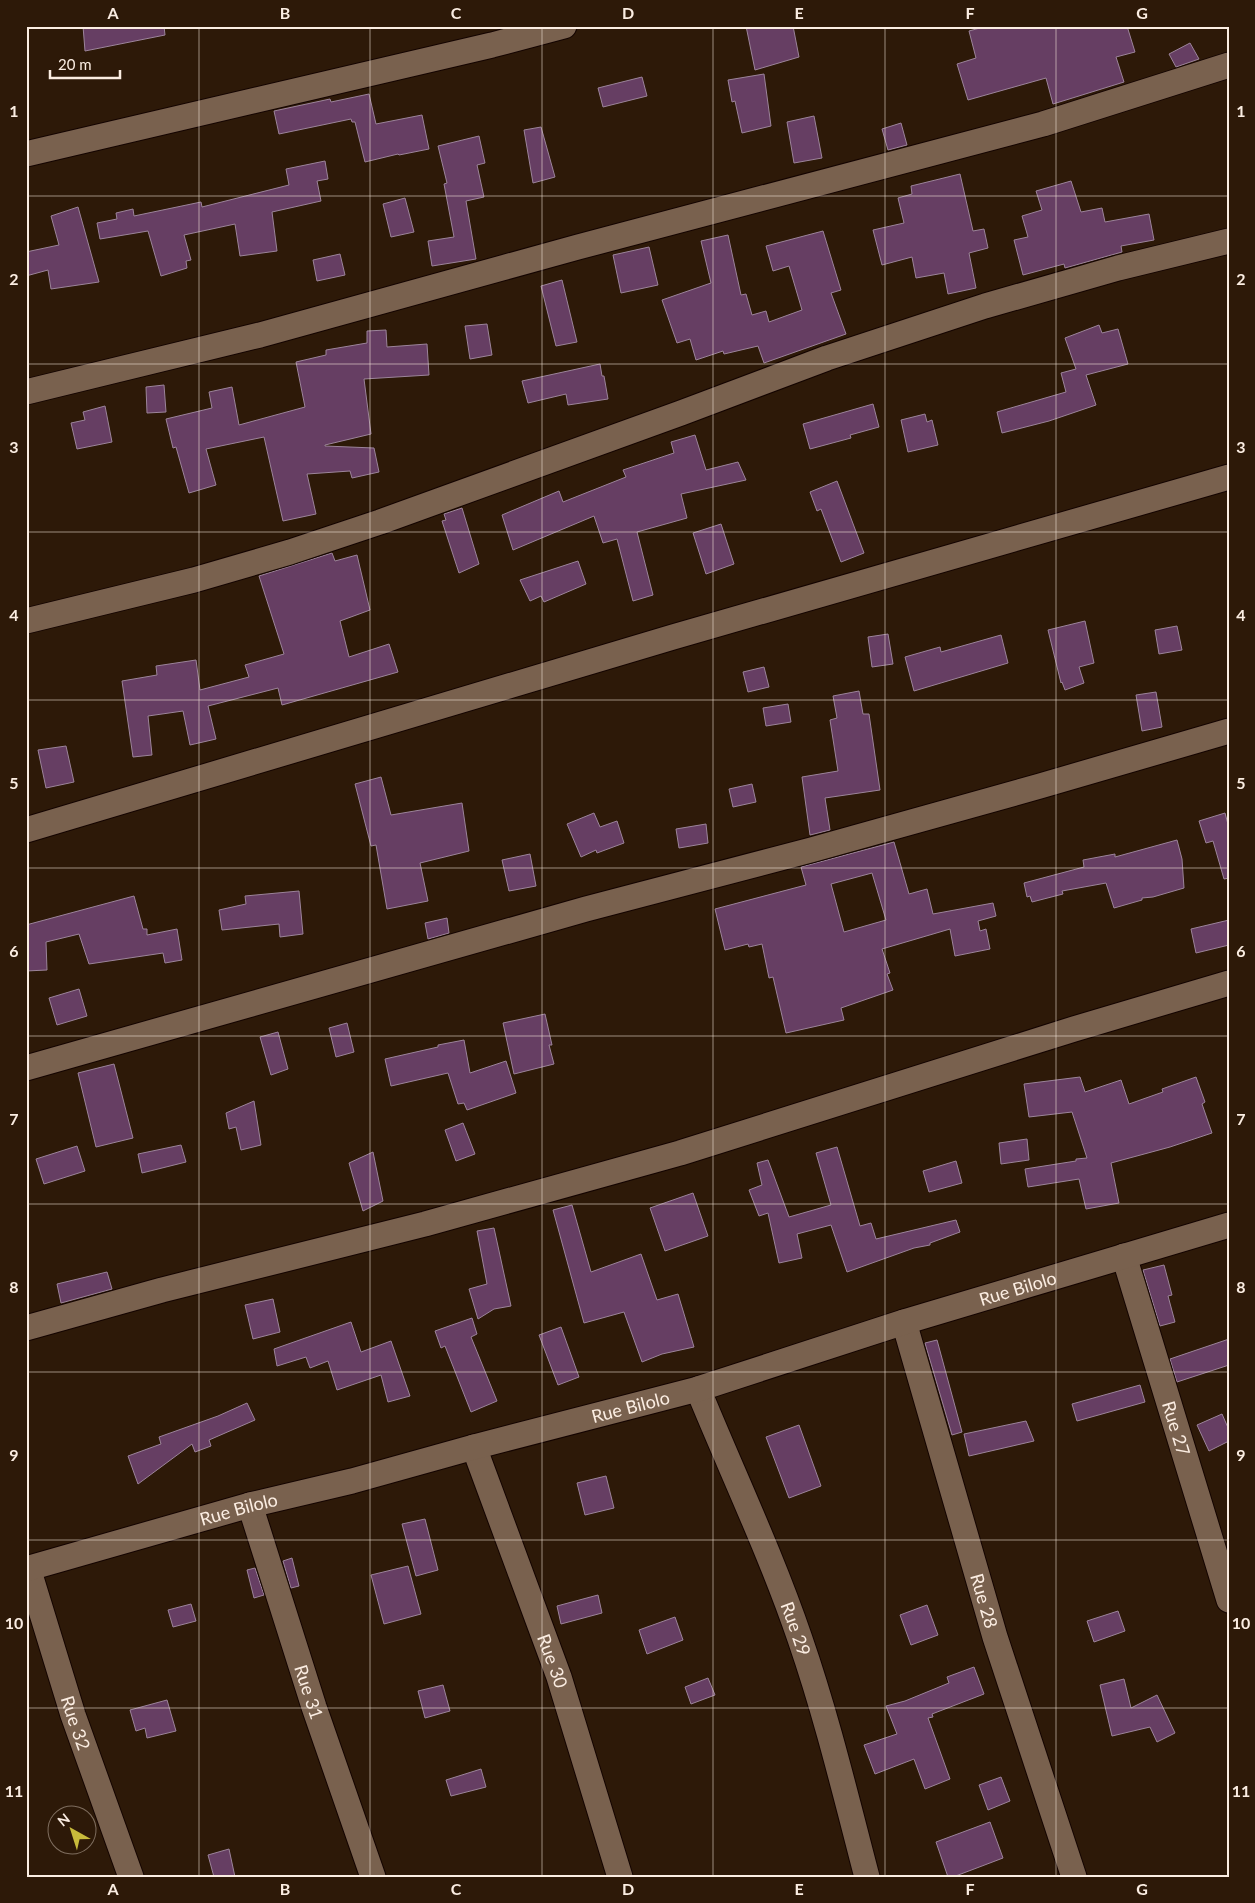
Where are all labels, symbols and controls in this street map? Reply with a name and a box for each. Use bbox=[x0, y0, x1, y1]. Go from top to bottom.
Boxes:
text: A bbox=[106, 3, 119, 22]
text: B bbox=[280, 3, 290, 22]
text: C bbox=[451, 3, 462, 22]
text: D bbox=[622, 3, 634, 22]
text: E bbox=[794, 3, 804, 22]
text: F bbox=[965, 3, 975, 22]
text: G bbox=[1136, 3, 1148, 22]
scale bar bbox=[50, 48, 120, 80]
text: 20 m bbox=[58, 55, 92, 73]
text: 1 bbox=[9, 101, 19, 120]
text: 1 bbox=[1236, 101, 1246, 120]
text: 2 bbox=[9, 269, 19, 288]
text: 2 bbox=[1236, 269, 1246, 288]
text: 3 bbox=[9, 437, 19, 456]
text: 3 bbox=[1236, 437, 1246, 456]
text: 4 bbox=[9, 605, 19, 624]
text: 4 bbox=[1236, 605, 1246, 624]
text: 5 bbox=[9, 773, 19, 792]
text: 5 bbox=[1236, 773, 1246, 792]
text: 6 bbox=[9, 941, 19, 960]
text: 6 bbox=[1236, 941, 1246, 960]
text: 7 bbox=[9, 1109, 19, 1128]
text: 7 bbox=[1236, 1109, 1246, 1128]
street label: Rue Bilolo bbox=[976, 1266, 1059, 1310]
text: 8 bbox=[9, 1277, 19, 1296]
text: 8 bbox=[1236, 1277, 1246, 1296]
street label: Rue Bilolo bbox=[589, 1386, 672, 1427]
street label: Rue 27 bbox=[1158, 1398, 1195, 1458]
text: 9 bbox=[9, 1445, 19, 1464]
text: 9 bbox=[1236, 1445, 1246, 1464]
street label: Rue Bilolo bbox=[197, 1488, 280, 1530]
street label: Rue 28 bbox=[966, 1571, 1003, 1631]
street label: Rue 29 bbox=[777, 1598, 816, 1659]
text: 10 bbox=[5, 1613, 23, 1632]
text: 10 bbox=[1232, 1613, 1250, 1632]
street label: Rue 30 bbox=[533, 1631, 573, 1691]
street label: Rue 31 bbox=[290, 1662, 328, 1722]
street label: Rue 32 bbox=[57, 1693, 96, 1753]
text: 11 bbox=[5, 1781, 23, 1800]
text: 11 bbox=[1232, 1781, 1250, 1800]
north arrow bbox=[48, 1806, 98, 1856]
text: N bbox=[54, 1810, 73, 1830]
text: A bbox=[106, 1879, 119, 1898]
text: B bbox=[280, 1879, 290, 1898]
text: C bbox=[451, 1879, 462, 1898]
text: D bbox=[622, 1879, 634, 1898]
text: E bbox=[794, 1879, 804, 1898]
text: F bbox=[965, 1879, 975, 1898]
text: G bbox=[1136, 1879, 1148, 1898]

